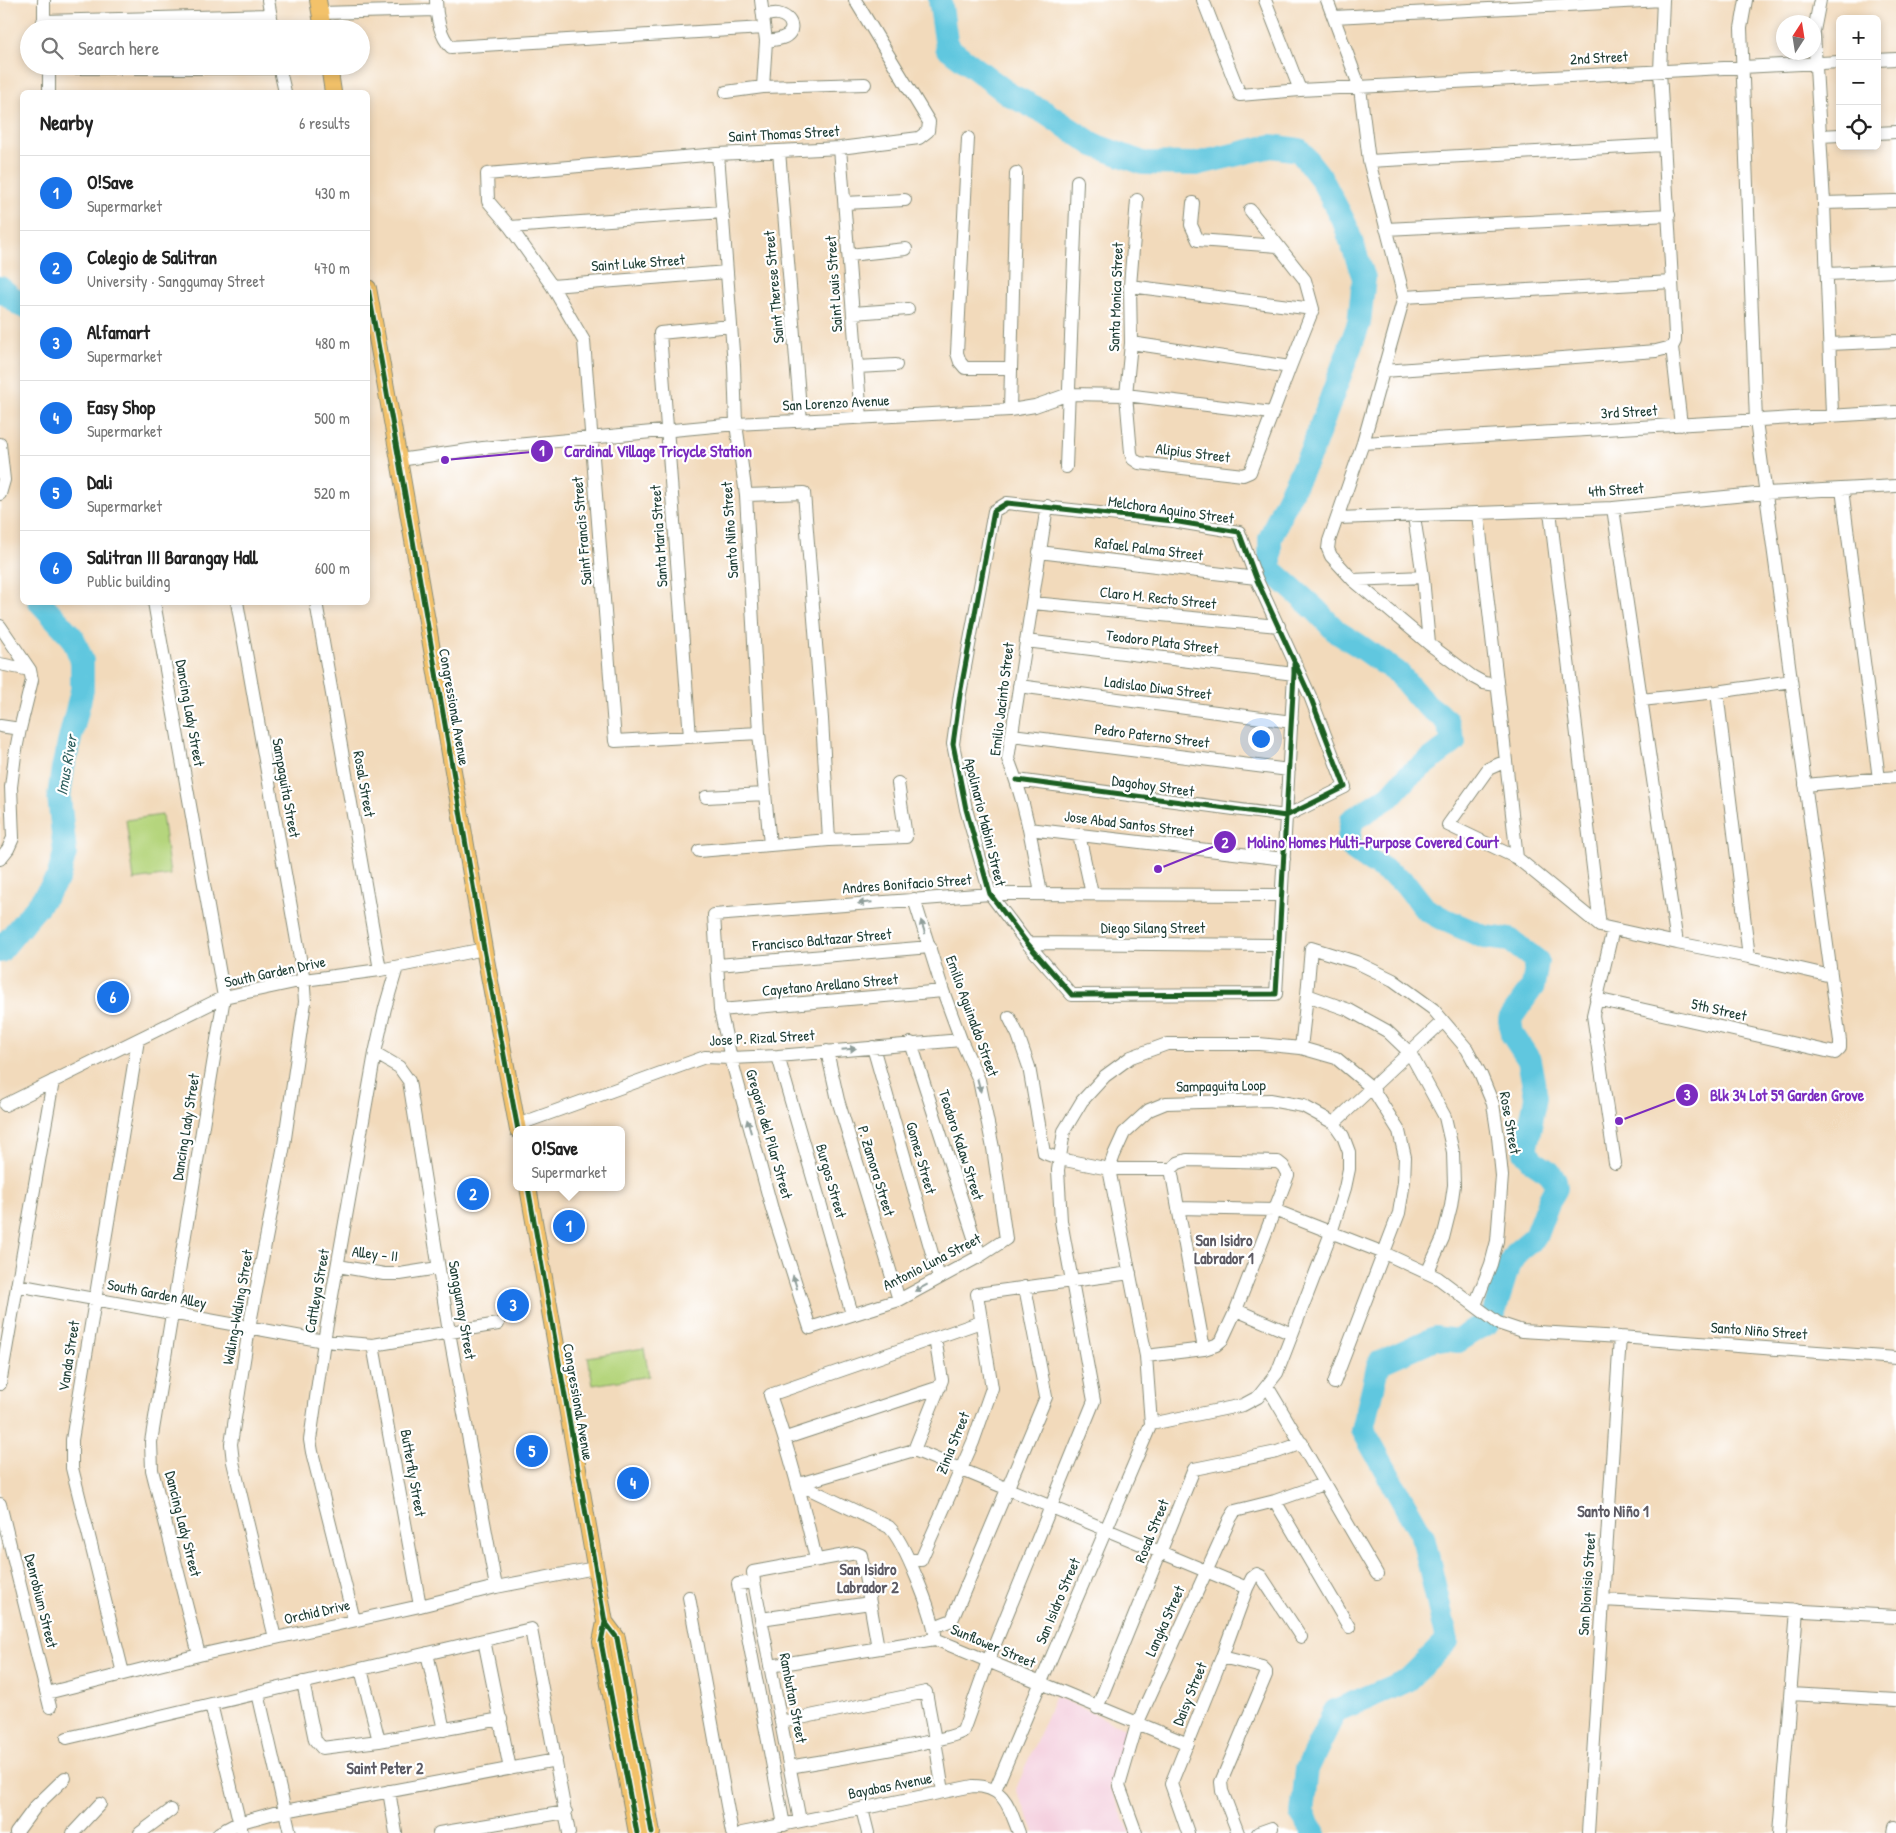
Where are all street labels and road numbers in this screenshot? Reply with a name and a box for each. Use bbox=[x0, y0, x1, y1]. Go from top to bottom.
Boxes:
street label: 2nd Street bbox=[1569, 45, 1629, 70]
street label: Saint Thomas Street bbox=[728, 120, 841, 147]
street label: Saint Therese Street bbox=[758, 229, 789, 344]
street label: Saint Louis Street bbox=[820, 234, 847, 333]
street label: Santa Monica Street bbox=[1103, 241, 1128, 352]
street label: Saint Luke Street bbox=[591, 249, 686, 276]
street label: San Lorenzo Avenue bbox=[782, 389, 890, 416]
street label: 3rd Street bbox=[1600, 399, 1659, 423]
street label: Alipius Street bbox=[1155, 438, 1232, 468]
street label: Saint Francis Street bbox=[566, 475, 597, 586]
street label: 4th Street bbox=[1588, 477, 1645, 502]
street label: Santo Niño Street bbox=[716, 480, 743, 579]
street label: Santa Maria Street bbox=[644, 483, 673, 588]
street label: Melchora Aquino Street bbox=[1107, 490, 1236, 529]
street label: Rafael Palma Street bbox=[1094, 531, 1205, 566]
street label: Claro M. Recto Street bbox=[1099, 581, 1218, 614]
street label: Teodoro Plata Street bbox=[1105, 624, 1220, 659]
street label: Emilio Jacinto Street bbox=[984, 640, 1019, 757]
street label: Congressional Avenue bbox=[434, 647, 475, 767]
street label: Dancing Lady Street bbox=[171, 658, 210, 769]
street label: Ladislao Diwa Street bbox=[1103, 671, 1214, 705]
street label: Pedro Paterno Street bbox=[1093, 718, 1211, 753]
street label: Sampaguita Street bbox=[267, 736, 306, 840]
street label: Rosal Street bbox=[348, 749, 381, 819]
street label: Apolinario Mabini Street bbox=[959, 756, 1012, 889]
street label: Dagohoy Street bbox=[1111, 769, 1196, 802]
street label: Jose Abad Santos Street bbox=[1063, 805, 1196, 842]
street label: Andres Bonifacio Street bbox=[842, 868, 973, 898]
street label: Diego Silang Street bbox=[1101, 917, 1206, 938]
street label: Francisco Baltazar Street bbox=[751, 923, 893, 956]
street label: South Garden Drive bbox=[222, 951, 327, 992]
street label: Emilio Aguinaldo Street bbox=[941, 952, 1004, 1080]
street label: Cayetano Arellano Street bbox=[761, 968, 900, 1001]
street label: 5th Street bbox=[1689, 993, 1750, 1026]
street label: Jose P. Rizal Street bbox=[709, 1024, 816, 1051]
street label: Gregorio del Pilar Street bbox=[741, 1066, 798, 1202]
street label: Dancing Lady Street bbox=[167, 1071, 204, 1182]
street label: Sampaguita Loop bbox=[1176, 1074, 1267, 1097]
street label: Teodoro Kalaw Street bbox=[934, 1087, 990, 1204]
street label: Rose Street bbox=[1495, 1090, 1526, 1157]
street label: Gomez Street bbox=[901, 1119, 942, 1197]
street label: P. Zamora Street bbox=[853, 1123, 900, 1219]
street label: Burgos Street bbox=[811, 1141, 852, 1221]
street label: Antonio Luna Street bbox=[879, 1227, 985, 1295]
street label: Alley - II bbox=[351, 1241, 399, 1266]
street label: Cattleya Street bbox=[299, 1246, 334, 1335]
street label: Waling-Waling Street bbox=[217, 1247, 258, 1366]
street label: Sanggumay Street bbox=[443, 1259, 482, 1362]
street label: South Garden Alley bbox=[106, 1274, 209, 1313]
street label: Santo Niño Street bbox=[1710, 1317, 1809, 1344]
street label: Vanda Street bbox=[53, 1318, 85, 1393]
street label: Congressional Avenue bbox=[558, 1342, 599, 1462]
street label: Zinia Street bbox=[931, 1408, 975, 1477]
street label: Butterfly Street bbox=[396, 1428, 432, 1519]
street label: Dancing Lady Street bbox=[160, 1469, 207, 1580]
street label: Rosal Street bbox=[1129, 1495, 1174, 1566]
street label: San Dionisio Street bbox=[1572, 1531, 1601, 1636]
street label: Denrobium Street bbox=[20, 1552, 63, 1651]
street label: San Isidro Street bbox=[1030, 1554, 1085, 1647]
street label: Langka Street bbox=[1140, 1581, 1190, 1660]
street label: Orchid Drive bbox=[282, 1594, 352, 1629]
street label: Sunflower Street bbox=[947, 1618, 1040, 1673]
street label: Rambutan Street bbox=[774, 1651, 813, 1746]
street label: Daisy Street bbox=[1167, 1658, 1212, 1729]
street label: Bayabas Avenue bbox=[846, 1767, 934, 1804]

